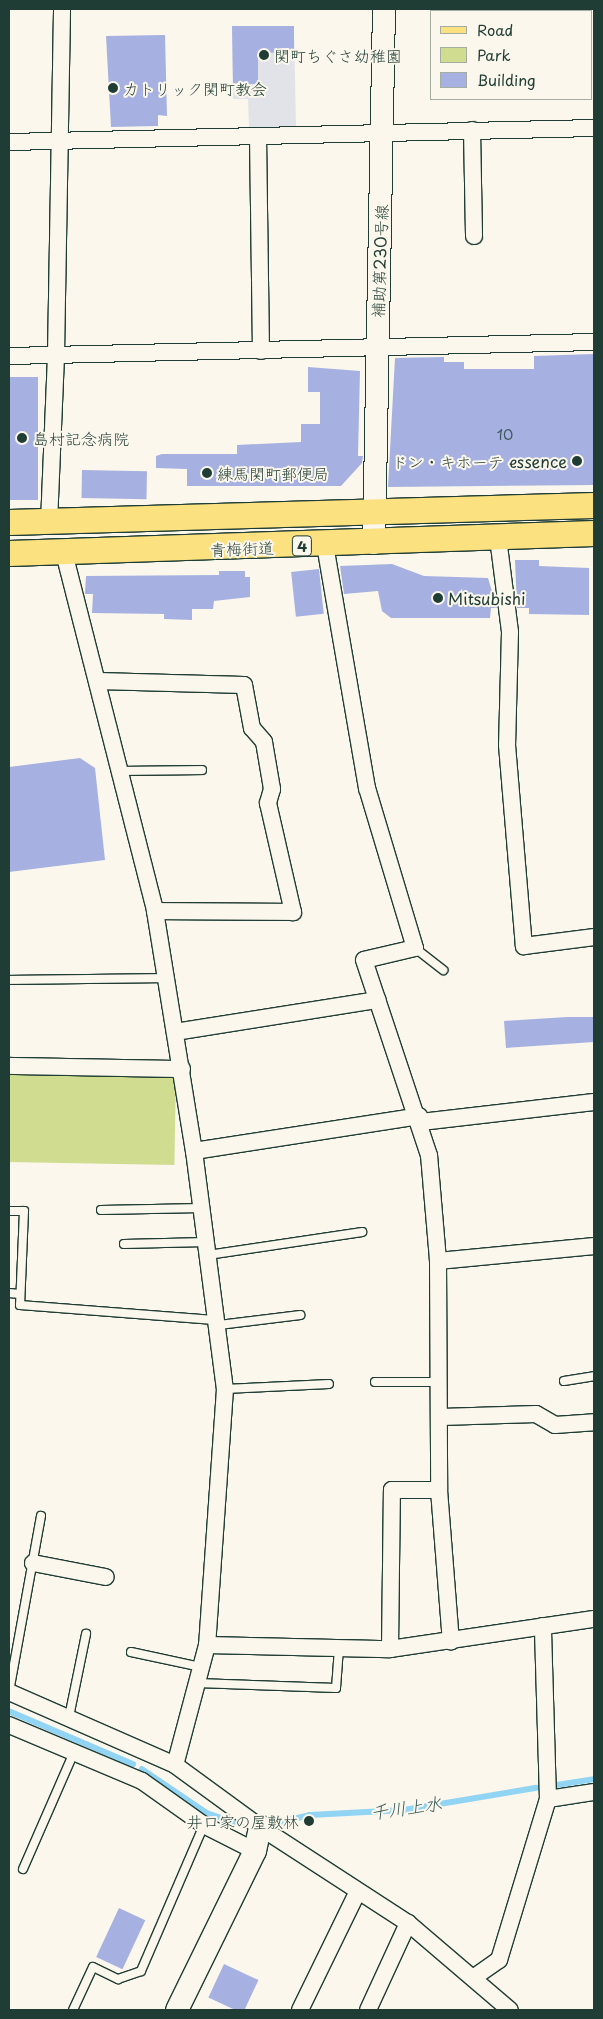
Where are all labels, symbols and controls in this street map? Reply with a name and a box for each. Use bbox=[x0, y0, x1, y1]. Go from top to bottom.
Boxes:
legend bbox=[430, 10, 593, 100]
text: Road bbox=[477, 18, 513, 41]
text: Park bbox=[477, 43, 511, 66]
place label: 関町ちぐさ幼稚園 bbox=[274, 45, 402, 65]
marker: 関町ちぐさ幼稚園 bbox=[258, 49, 270, 61]
text: Building bbox=[477, 68, 536, 91]
place label: カトリック関町教会 bbox=[123, 78, 267, 98]
marker: カトリック関町教会 bbox=[107, 82, 119, 94]
street label: 補助第230号線 bbox=[367, 204, 391, 318]
house number: 10 bbox=[497, 427, 513, 443]
place label: 島村記念病院 bbox=[33, 428, 129, 448]
marker: 島村記念病院 bbox=[15, 431, 29, 445]
place label: ドン・キホーテ essence bbox=[392, 451, 567, 471]
marker: ドン・キホーテ essence bbox=[571, 455, 583, 467]
place label: 練馬関町郵便局 bbox=[217, 463, 329, 483]
marker: 練馬関町郵便局 bbox=[201, 467, 213, 479]
road number: 4 bbox=[291, 534, 313, 558]
street label: 青梅街道 bbox=[210, 537, 274, 559]
place label: Mitsubishi bbox=[448, 588, 526, 608]
marker: Mitsubishi bbox=[432, 592, 444, 604]
water label: 千川上水 bbox=[369, 1792, 443, 1824]
place label: 井口家の屋敷林 bbox=[187, 1811, 299, 1831]
marker: 井口家の屋敷林 bbox=[303, 1815, 315, 1827]

